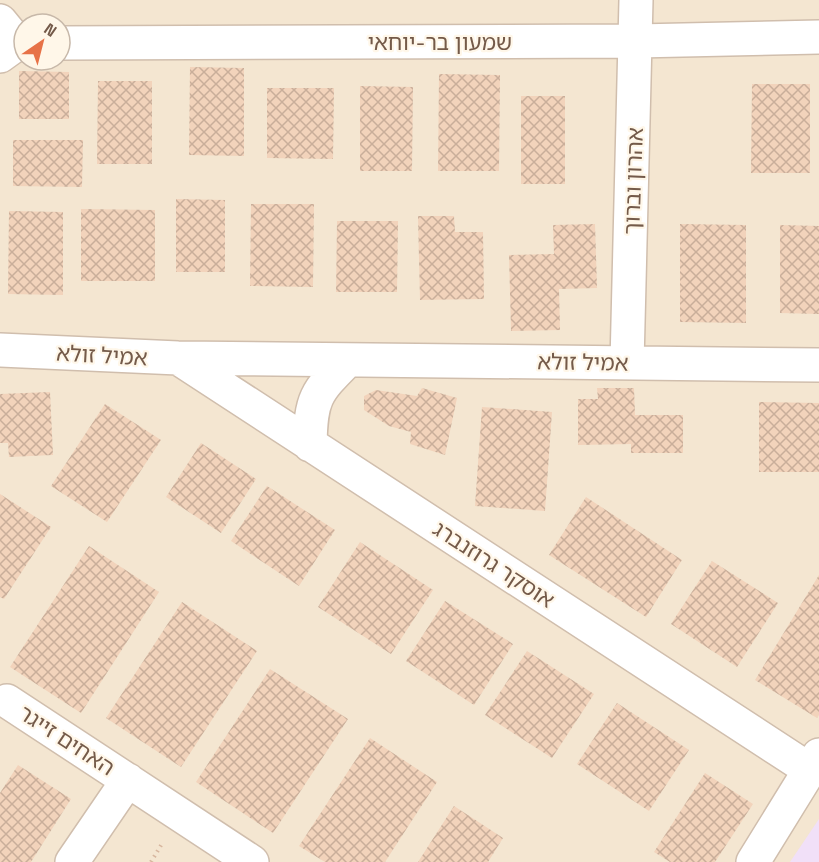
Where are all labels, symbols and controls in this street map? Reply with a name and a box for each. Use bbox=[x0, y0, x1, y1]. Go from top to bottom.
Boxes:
north arrow bbox=[12, 12, 72, 72]
text: N bbox=[40, 18, 61, 42]
street label: שמעון בר-יוחאי bbox=[368, 28, 512, 56]
street label: אהרון וברוך bbox=[617, 127, 649, 235]
street label: אמיל זולא bbox=[56, 339, 148, 371]
street label: אמיל זולא bbox=[537, 347, 629, 377]
street label: אוסקר גרוזנברג bbox=[428, 514, 560, 614]
street label: האחים זייגר bbox=[14, 699, 120, 781]

